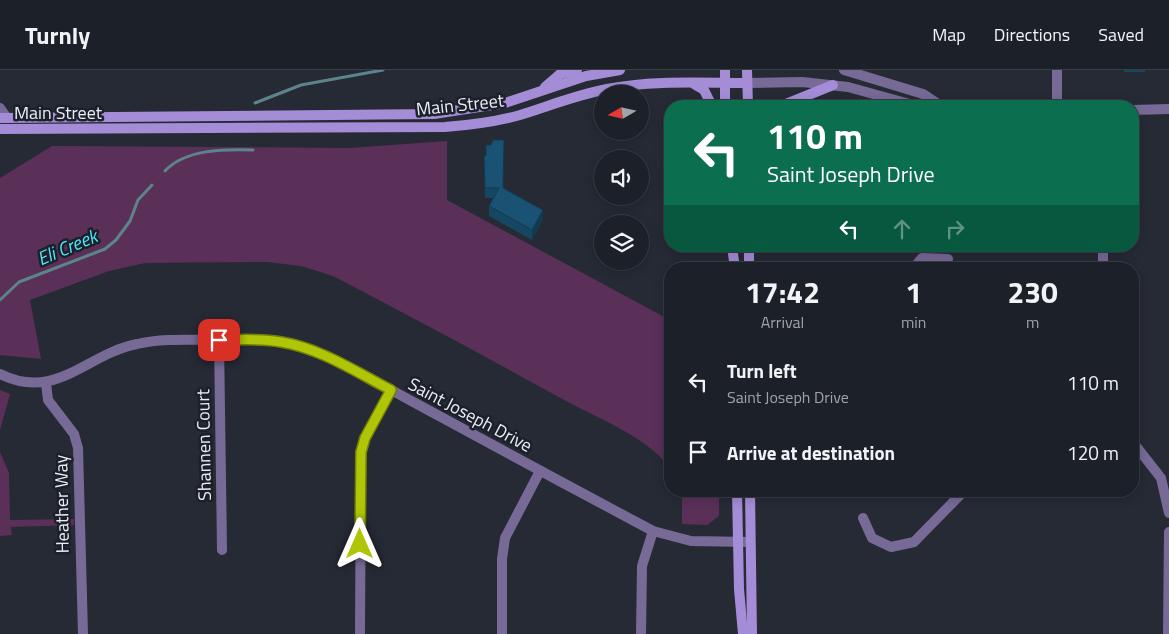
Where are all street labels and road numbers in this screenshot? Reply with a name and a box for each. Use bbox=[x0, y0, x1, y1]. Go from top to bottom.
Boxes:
street label: Main Street bbox=[415, 86, 506, 123]
street label: Main Street bbox=[14, 99, 103, 126]
street label: Saint Joseph Drive bbox=[403, 370, 537, 459]
street label: Shannen Court bbox=[189, 388, 218, 501]
street label: Heather Way bbox=[47, 454, 76, 554]

